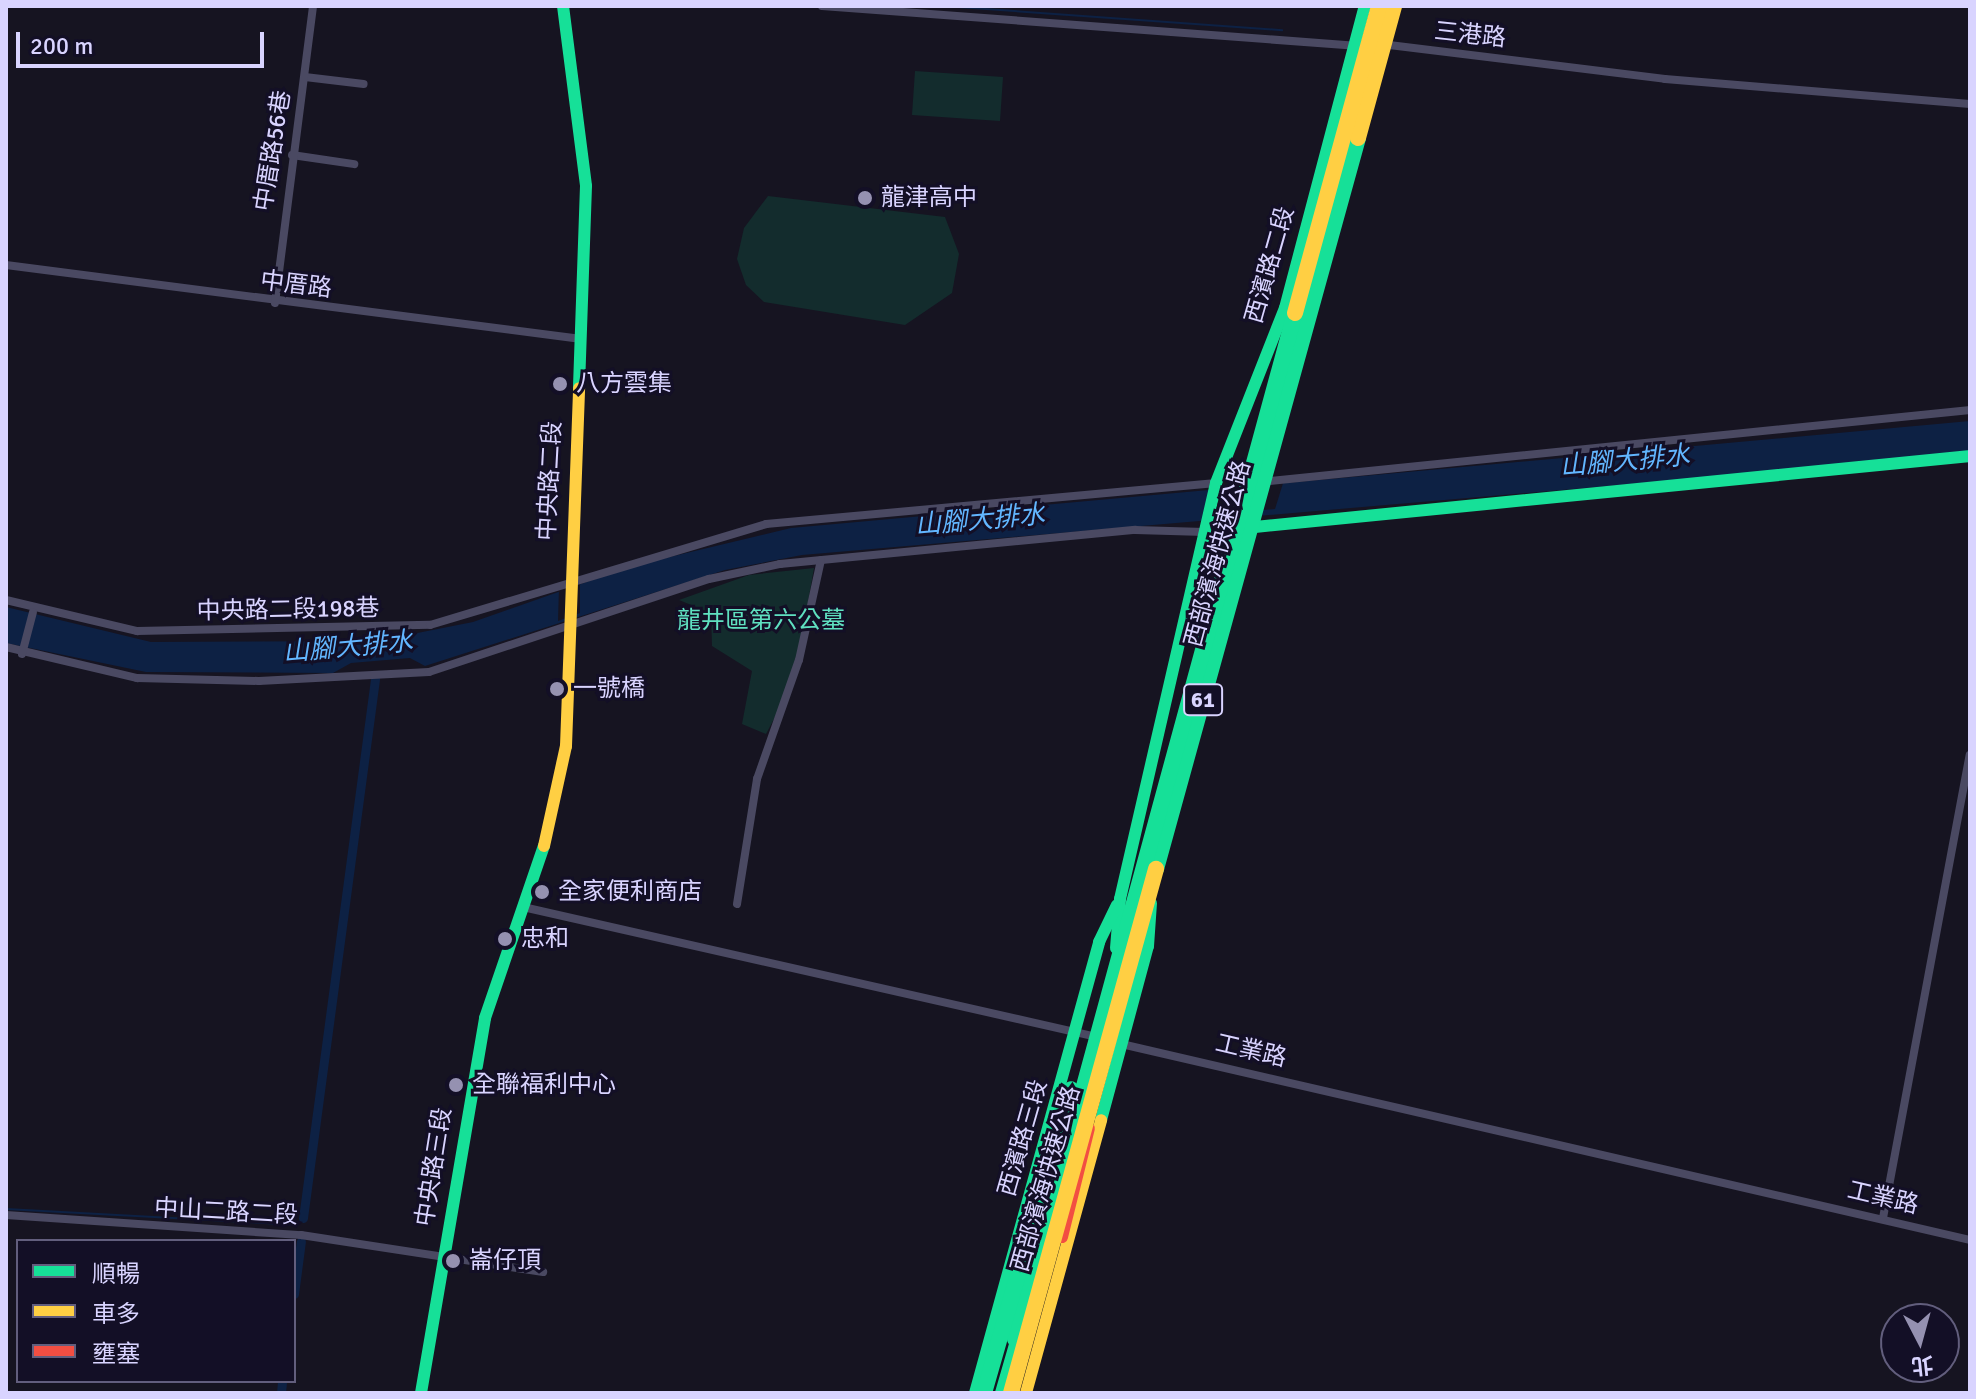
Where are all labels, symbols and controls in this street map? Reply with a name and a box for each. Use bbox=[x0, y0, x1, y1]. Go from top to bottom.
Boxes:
scale bar bbox=[20, 16, 268, 66]
street label: 三港路 bbox=[1433, 17, 1507, 53]
text: 200 m bbox=[30, 31, 93, 61]
street label: 中厝路56巷 bbox=[249, 89, 297, 213]
place label: 龍津高中 bbox=[881, 184, 977, 212]
marker: 龍津高中 bbox=[856, 189, 874, 207]
street label: 西濱路二段 bbox=[1240, 203, 1300, 327]
street label: 中厝路 bbox=[259, 266, 333, 304]
place label: 八方雲集 bbox=[576, 370, 672, 398]
marker: 八方雲集 bbox=[551, 375, 569, 393]
street label: 中央路二段 bbox=[532, 420, 568, 542]
water label: 山腳大排水 bbox=[1559, 441, 1691, 483]
street label: 西部濱海快速公路 bbox=[1179, 458, 1257, 650]
water label: 山腳大排水 bbox=[914, 500, 1046, 542]
street label: 中央路二段198巷 bbox=[196, 594, 380, 626]
park label: 龍井區第六公墓 bbox=[677, 607, 845, 635]
water label: 山腳大排水 bbox=[282, 627, 414, 669]
place label: 一號橋 bbox=[573, 675, 645, 703]
marker: 一號橋 bbox=[548, 680, 566, 698]
road number: 61 bbox=[1183, 682, 1223, 718]
place label: 全家便利商店 bbox=[558, 878, 702, 906]
marker: 全家便利商店 bbox=[533, 883, 551, 901]
place label: 忠和 bbox=[521, 925, 569, 953]
marker: 忠和 bbox=[496, 930, 514, 948]
street label: 工業路 bbox=[1213, 1029, 1289, 1073]
place label: 全聯福利中心 bbox=[472, 1071, 616, 1099]
marker: 全聯福利中心 bbox=[447, 1076, 465, 1094]
street label: 西濱路三段 bbox=[993, 1076, 1053, 1200]
street label: 西部濱海快速公路 bbox=[1006, 1083, 1086, 1275]
street label: 中央路三段 bbox=[410, 1105, 458, 1229]
street label: 工業路 bbox=[1845, 1176, 1921, 1220]
street label: 中山二路二段 bbox=[153, 1194, 299, 1230]
legend bbox=[16, 1239, 296, 1383]
place label: 崙仔頂 bbox=[469, 1247, 541, 1275]
marker: 崙仔頂 bbox=[444, 1252, 462, 1270]
text: 順暢 bbox=[92, 1259, 140, 1289]
text: 車多 bbox=[92, 1299, 140, 1329]
north arrow bbox=[1880, 1303, 1960, 1383]
text: 壅塞 bbox=[92, 1339, 140, 1369]
text: 北 bbox=[1910, 1351, 1935, 1380]

